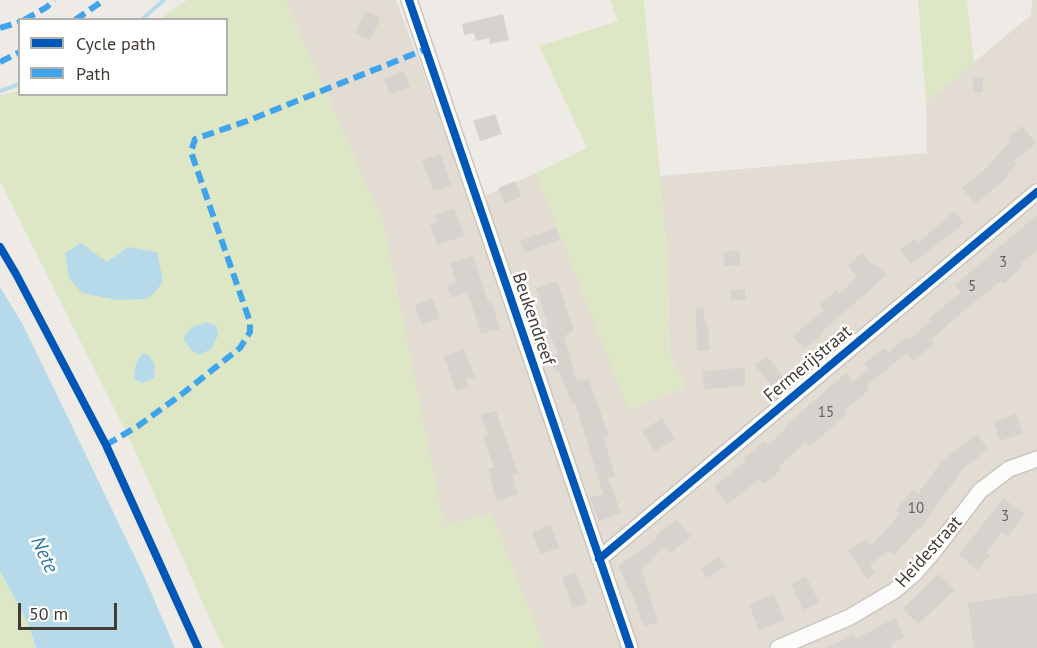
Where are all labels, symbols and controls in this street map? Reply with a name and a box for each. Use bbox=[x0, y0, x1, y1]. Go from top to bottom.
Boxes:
legend bbox=[18, 18, 228, 96]
text: Cycle path bbox=[76, 32, 156, 55]
text: Path bbox=[76, 62, 110, 85]
house number: 3 bbox=[999, 254, 1007, 272]
street label: Beukendreef bbox=[507, 270, 559, 368]
house number: 5 bbox=[968, 278, 976, 296]
street label: Fermerijstraat bbox=[760, 321, 856, 407]
house number: 15 bbox=[818, 404, 834, 422]
house number: 10 bbox=[908, 500, 924, 518]
house number: 3 bbox=[1001, 508, 1009, 526]
street label: Heidestraat bbox=[891, 512, 967, 592]
water label: Nete bbox=[25, 533, 63, 577]
scale bar bbox=[21, 591, 120, 629]
text: 50 m bbox=[29, 602, 68, 625]

